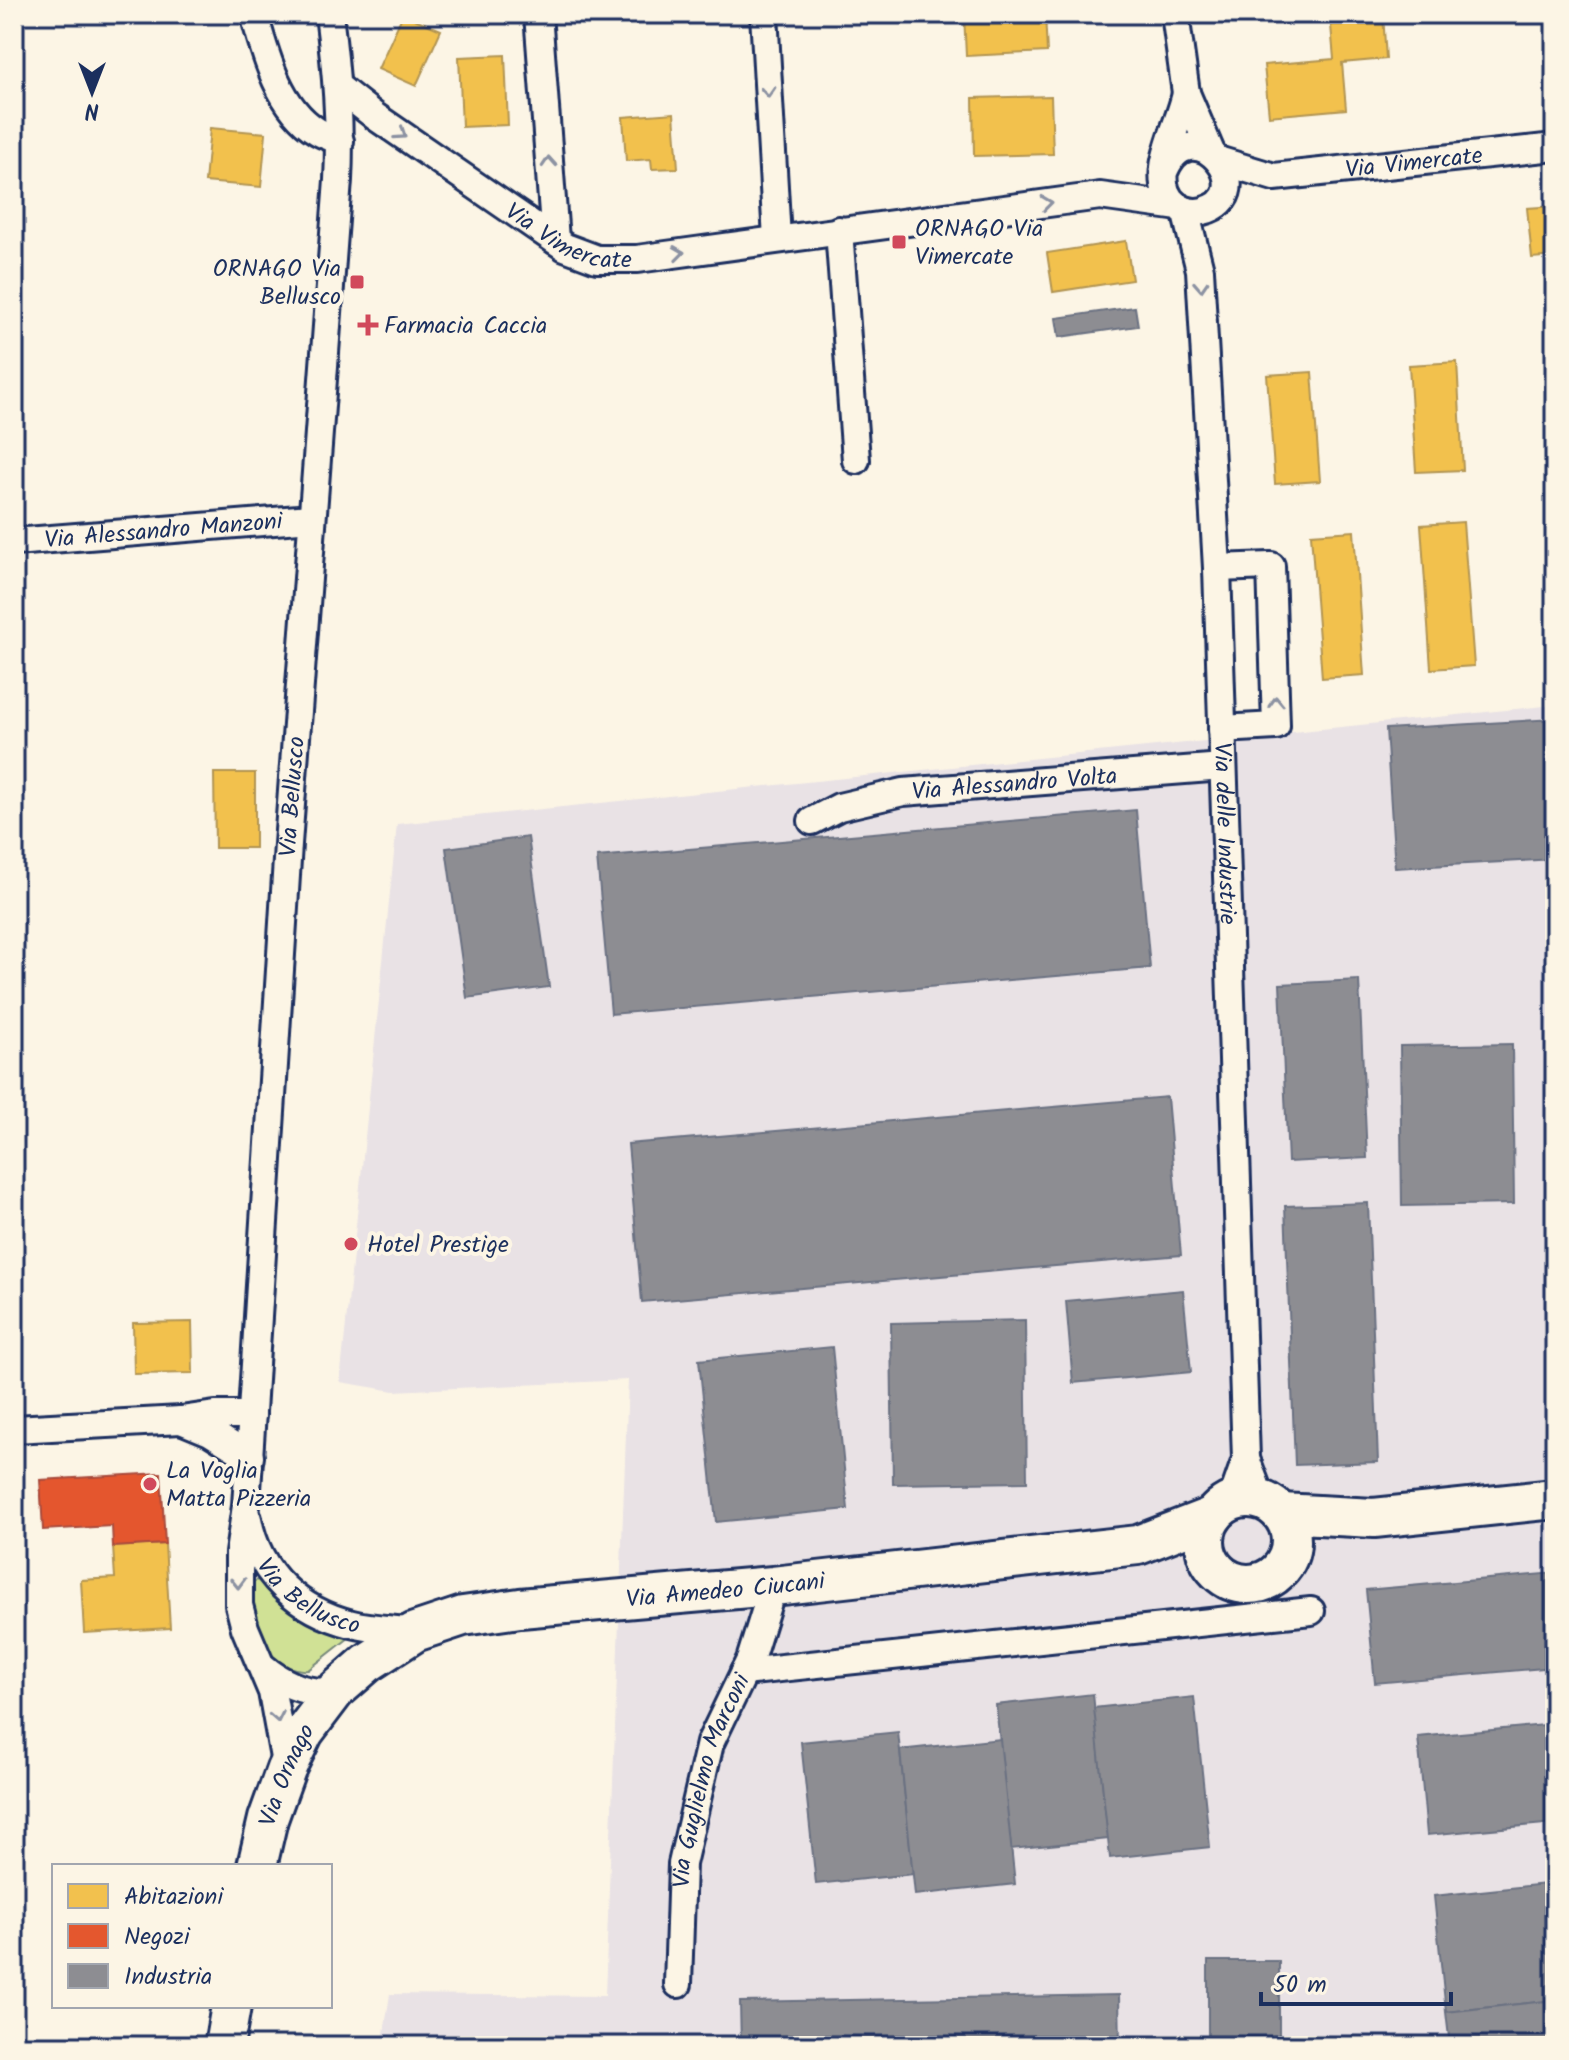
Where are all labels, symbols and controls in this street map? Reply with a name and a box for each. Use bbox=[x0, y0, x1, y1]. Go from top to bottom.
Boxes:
north arrow bbox=[52, 52, 132, 132]
one-way arrow bbox=[760, 86, 777, 99]
text: N bbox=[85, 92, 99, 127]
one-way arrow bbox=[392, 124, 407, 139]
street label: Via Vimercate bbox=[1343, 137, 1485, 190]
one-way arrow bbox=[541, 156, 558, 169]
street label: Via Vimercate bbox=[496, 193, 632, 280]
one-way arrow bbox=[1040, 195, 1054, 212]
place label: ORNAGO Via Vimercate bbox=[915, 210, 1043, 277]
marker: ORNAGO Via Vimercate bbox=[890, 233, 908, 251]
one-way arrow bbox=[672, 245, 686, 262]
place label: ORNAGO Via Bellusco bbox=[213, 250, 341, 317]
marker: ORNAGO Via Bellusco bbox=[348, 273, 366, 291]
one-way arrow bbox=[1192, 280, 1209, 293]
place label: Farmacia Caccia bbox=[384, 307, 547, 346]
marker: Farmacia Caccia bbox=[359, 316, 377, 334]
street label: Via Alessandro Manzoni bbox=[43, 502, 285, 560]
one-way arrow bbox=[1267, 695, 1284, 708]
street label: Via Bellusco bbox=[269, 735, 317, 858]
street label: Via delle Industrie bbox=[1202, 742, 1247, 925]
street label: Via Alessandro Volta bbox=[911, 757, 1119, 812]
place label: Hotel Prestige bbox=[367, 1226, 509, 1265]
marker: Hotel Prestige bbox=[342, 1235, 360, 1253]
place label: La Voglia Matta Pizzeria bbox=[166, 1452, 311, 1519]
marker: La Voglia Matta Pizzeria bbox=[141, 1475, 159, 1493]
street label: Via Bellusco bbox=[245, 1550, 364, 1646]
street label: Via Amedeo Ciucani bbox=[625, 1562, 828, 1620]
one-way arrow bbox=[229, 1577, 247, 1590]
street label: Via Guglielmo Marconi bbox=[663, 1666, 762, 1888]
one-way arrow bbox=[268, 1711, 285, 1724]
street label: Via Ornago bbox=[249, 1715, 325, 1830]
legend bbox=[52, 1864, 332, 2008]
text: Abitazioni bbox=[124, 1878, 224, 1917]
text: Negozi bbox=[124, 1918, 191, 1957]
scale bar bbox=[1261, 1956, 1451, 2006]
text: Industria bbox=[124, 1958, 212, 1997]
text: 50 m bbox=[1273, 1966, 1327, 2005]

